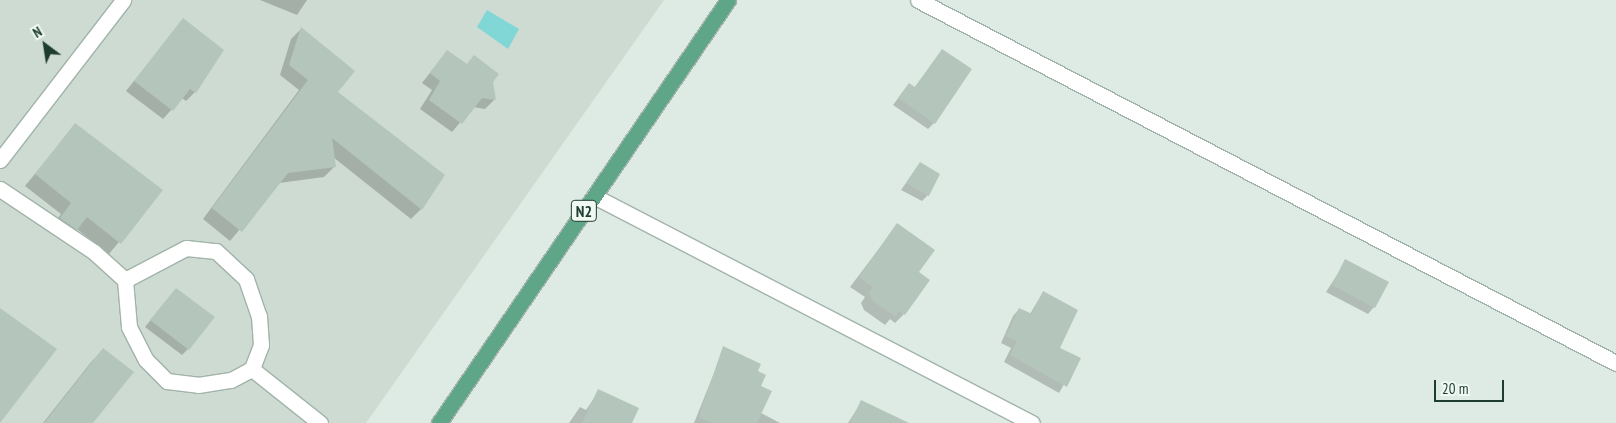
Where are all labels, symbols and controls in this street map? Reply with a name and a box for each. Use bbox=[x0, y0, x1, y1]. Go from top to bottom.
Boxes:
north arrow bbox=[20, 20, 70, 70]
text: N bbox=[29, 22, 45, 42]
road number: N2 bbox=[570, 198, 598, 225]
scale bar bbox=[1436, 370, 1506, 402]
text: 20 m bbox=[1442, 379, 1468, 398]

